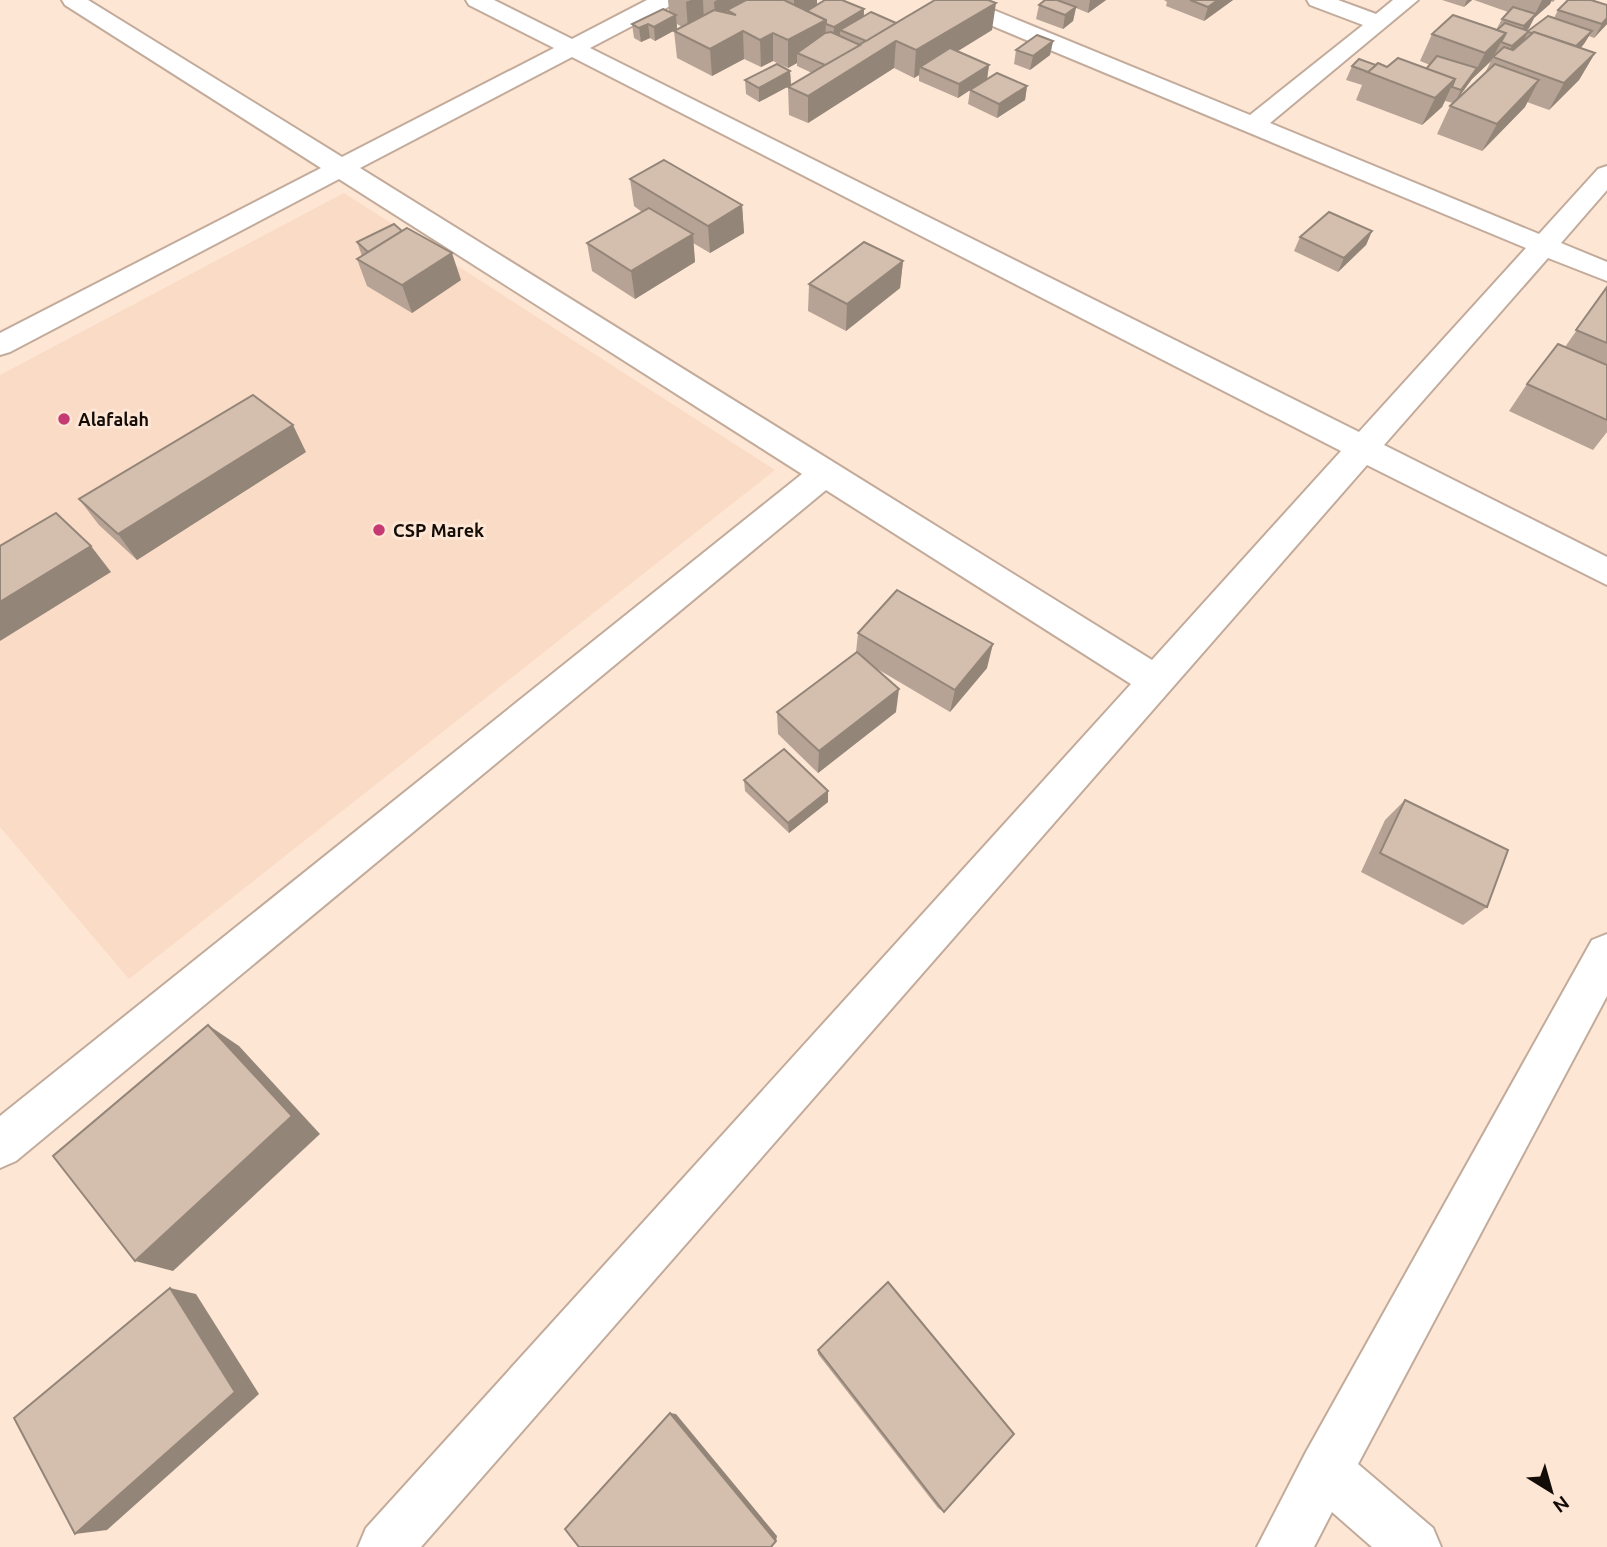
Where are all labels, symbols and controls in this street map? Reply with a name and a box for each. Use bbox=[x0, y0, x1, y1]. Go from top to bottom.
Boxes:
place label: Alafalah bbox=[78, 409, 149, 429]
marker: Alafalah bbox=[56, 411, 72, 427]
place label: CSP Marek bbox=[393, 520, 484, 540]
marker: CSP Marek bbox=[371, 522, 387, 538]
north arrow bbox=[1516, 1456, 1586, 1526]
text: N bbox=[1549, 1492, 1574, 1518]

